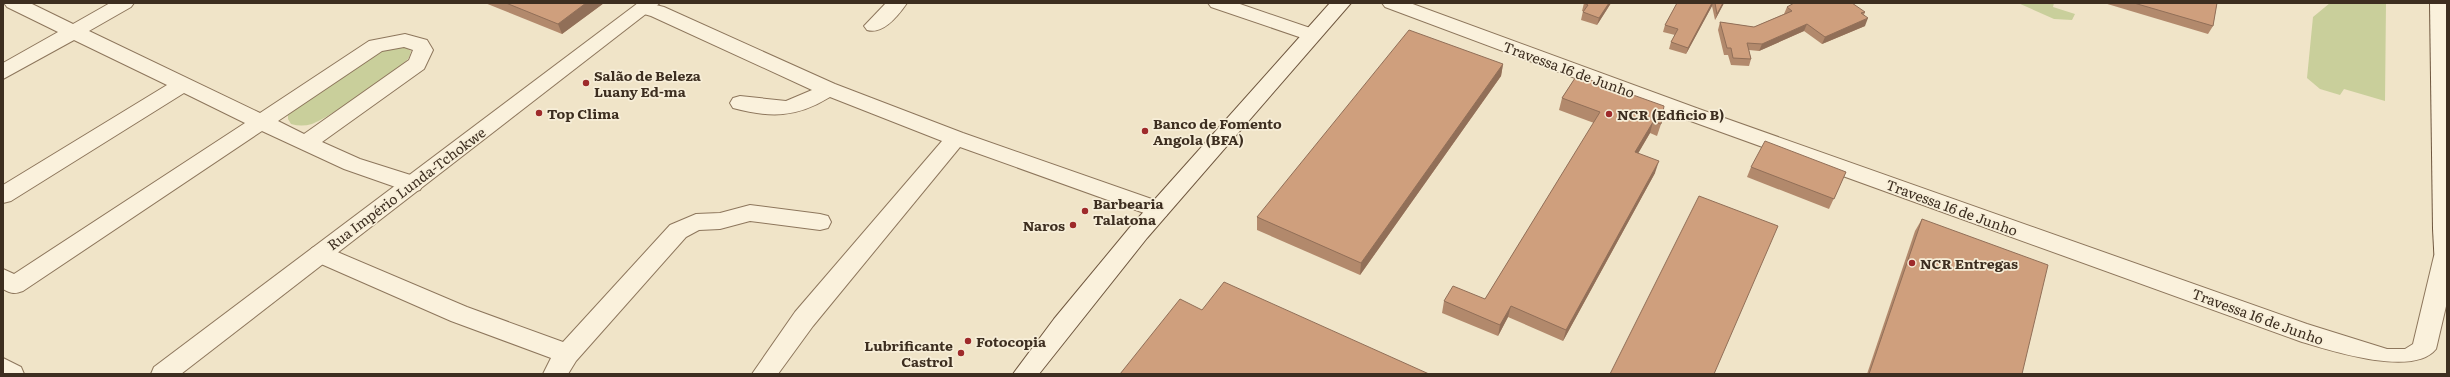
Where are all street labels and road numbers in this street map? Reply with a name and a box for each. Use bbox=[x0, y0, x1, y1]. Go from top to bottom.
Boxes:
street label: Travessa 16 de Junho bbox=[1500, 36, 1638, 102]
street label: Rua Império Lunda-Tchokwe bbox=[323, 122, 489, 254]
street label: Travessa 16 de Junho bbox=[1883, 174, 2021, 240]
street label: Travessa 16 de Junho bbox=[2189, 283, 2327, 349]

